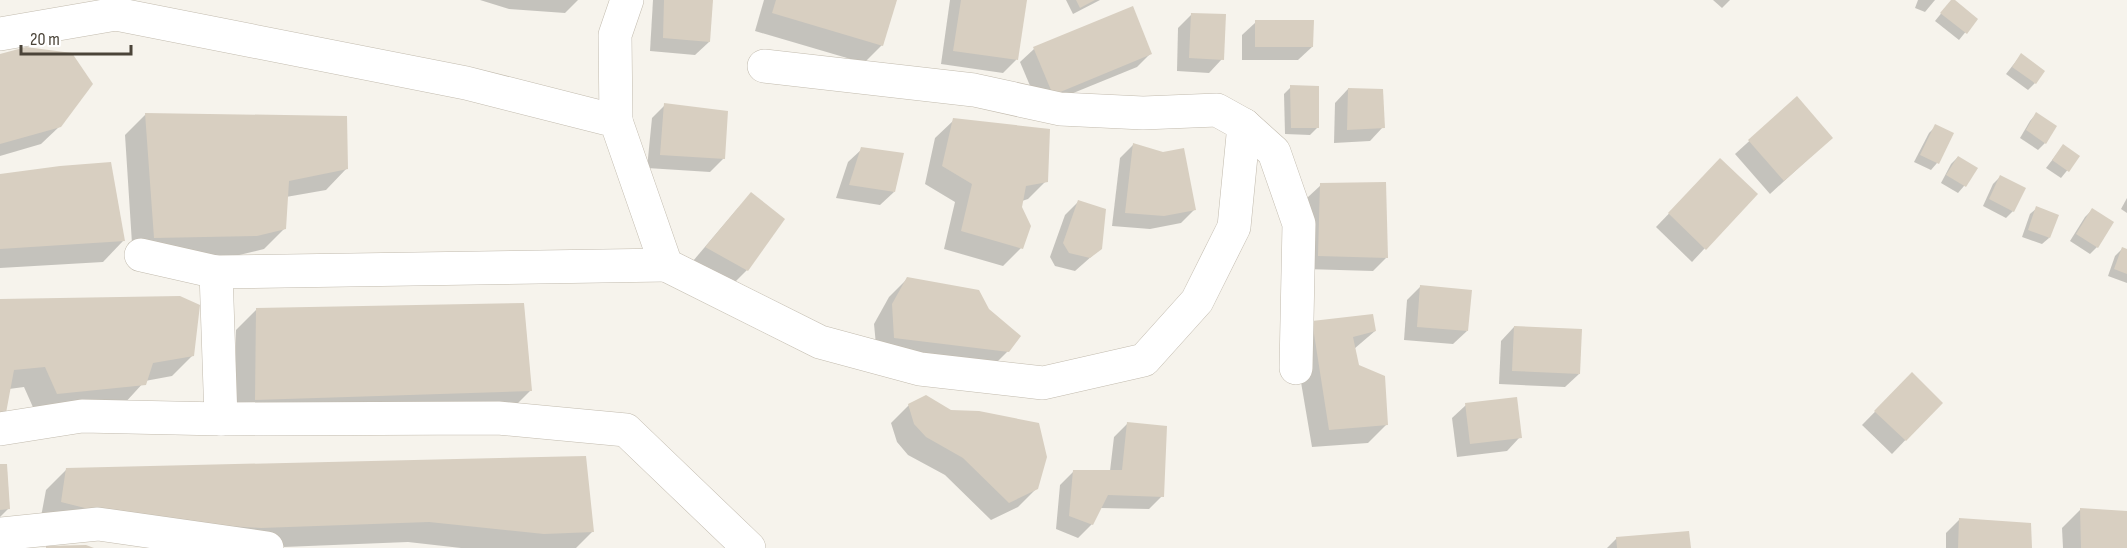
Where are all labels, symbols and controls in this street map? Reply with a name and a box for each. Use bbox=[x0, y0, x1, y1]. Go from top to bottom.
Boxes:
scale bar bbox=[21, 18, 130, 56]
text: 20 m bbox=[30, 29, 60, 50]

